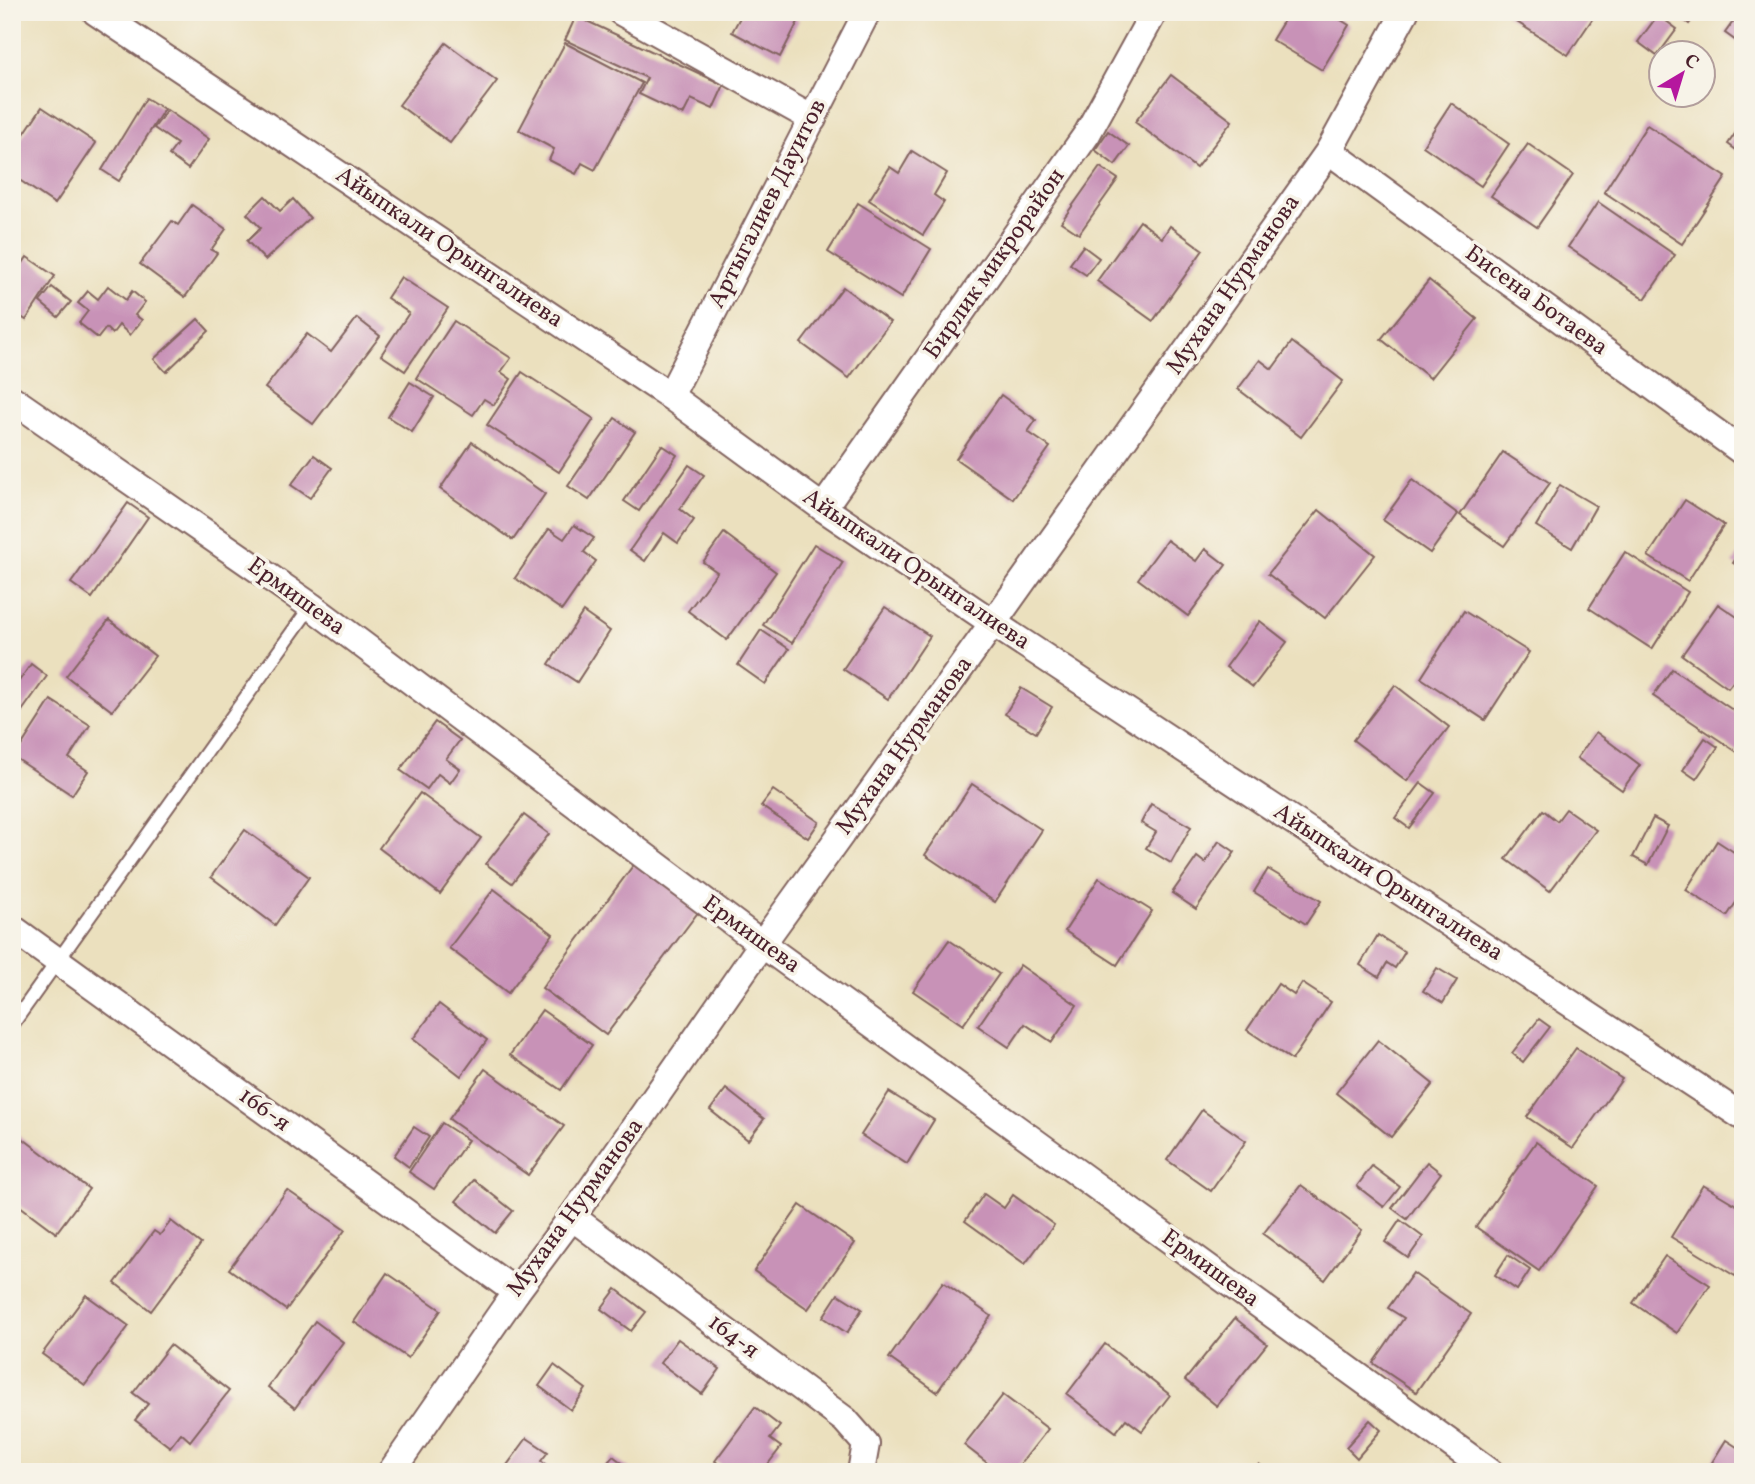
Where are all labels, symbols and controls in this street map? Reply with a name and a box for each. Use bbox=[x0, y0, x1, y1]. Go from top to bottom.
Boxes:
north arrow bbox=[1646, 38, 1716, 108]
text: С bbox=[1678, 48, 1704, 76]
street label: Артыгалиев Дауитов bbox=[701, 94, 835, 314]
street label: Айыпкали Орынгалиева bbox=[328, 159, 570, 337]
street label: Бирлик микрорайон bbox=[916, 161, 1074, 367]
street label: Мухана Нурманова bbox=[1159, 188, 1309, 382]
street label: Бисена Ботаева bbox=[1457, 237, 1615, 365]
street label: Айыпкали Орынгалиева bbox=[795, 481, 1037, 659]
street label: Ермишева bbox=[240, 550, 352, 644]
street label: Мухана Нурманова bbox=[828, 650, 982, 842]
street label: Айыпкали Орынгалиева bbox=[1266, 796, 1510, 970]
street label: Ермишева bbox=[695, 888, 807, 982]
street label: 166-я bbox=[231, 1080, 297, 1140]
street label: Мухана Нурманова bbox=[499, 1112, 653, 1304]
street label: Ермишева bbox=[1154, 1222, 1266, 1316]
street label: 164-я bbox=[700, 1306, 766, 1368]

